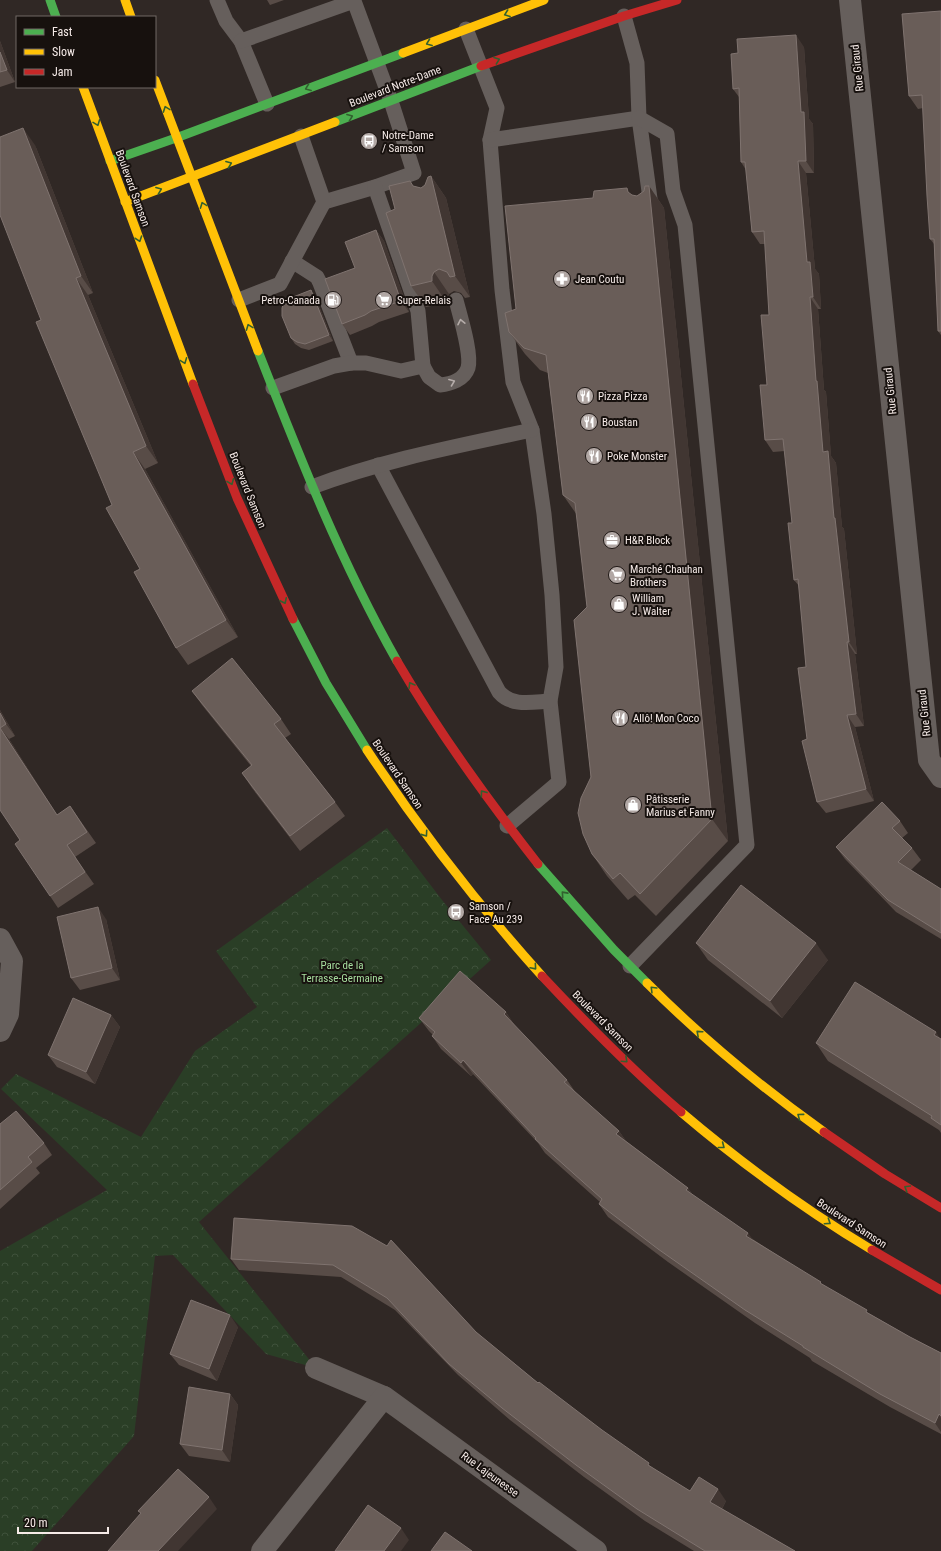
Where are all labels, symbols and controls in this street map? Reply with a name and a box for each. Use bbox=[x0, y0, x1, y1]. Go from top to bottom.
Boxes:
one-way arrow bbox=[504, 9, 511, 17]
legend bbox=[16, 16, 156, 88]
text: Fast bbox=[52, 25, 73, 39]
one-way arrow bbox=[426, 39, 433, 47]
street label: Rue Giraud bbox=[849, 44, 866, 92]
text: Slow bbox=[52, 45, 75, 59]
one-way arrow bbox=[494, 57, 501, 65]
street label: Boulevard Notre-Dame bbox=[347, 63, 443, 110]
text: Jam bbox=[52, 65, 73, 79]
one-way arrow bbox=[304, 84, 311, 92]
one-way arrow bbox=[162, 105, 170, 112]
one-way arrow bbox=[346, 113, 353, 121]
one-way arrow bbox=[92, 120, 100, 127]
place label: Notre-Dame / Samson bbox=[382, 129, 434, 155]
bus stop icon: Notre-Dame / Samson bbox=[359, 131, 379, 151]
street label: Boulevard Samson bbox=[113, 148, 152, 228]
one-way arrow bbox=[225, 160, 232, 168]
one-way arrow bbox=[155, 186, 162, 194]
one-way arrow bbox=[200, 202, 208, 209]
one-way arrow bbox=[134, 235, 143, 242]
pharmacy icon: Jean Coutu bbox=[552, 269, 572, 289]
place label: Jean Coutu bbox=[575, 273, 624, 286]
fuel station icon: Petro-Canada bbox=[323, 290, 343, 310]
supermarket icon: Super-Relais bbox=[374, 290, 394, 310]
place label: Petro-Canada bbox=[261, 294, 320, 307]
place label: Super-Relais bbox=[397, 294, 451, 307]
one-way arrow bbox=[458, 319, 466, 325]
one-way arrow bbox=[246, 323, 254, 330]
one-way arrow bbox=[179, 356, 187, 364]
street label: Rue Giraud bbox=[882, 367, 899, 415]
one-way arrow bbox=[449, 378, 456, 386]
restaurant icon: Pizza Pizza bbox=[575, 386, 595, 406]
place label: Pizza Pizza bbox=[598, 390, 648, 403]
restaurant icon: Boustan bbox=[579, 412, 599, 432]
place label: Boustan bbox=[602, 416, 638, 429]
restaurant icon: Poke Monster bbox=[584, 446, 604, 466]
street label: Boulevard Samson bbox=[226, 450, 269, 530]
place label: Poke Monster bbox=[607, 450, 668, 463]
one-way arrow bbox=[226, 479, 234, 486]
office icon: H&R Block bbox=[602, 530, 622, 550]
place label: H&R Block bbox=[625, 534, 670, 547]
place label: Marché Chauhan Brothers bbox=[630, 563, 703, 589]
supermarket icon: Marché Chauhan Brothers bbox=[607, 565, 627, 585]
place label: William J. Walter bbox=[632, 592, 671, 618]
shop icon: William J. Walter bbox=[609, 594, 629, 614]
one-way arrow bbox=[279, 596, 287, 604]
one-way arrow bbox=[409, 682, 416, 689]
street label: Rue Giraud bbox=[916, 689, 933, 737]
restaurant icon: Allô! Mon Coco bbox=[610, 708, 630, 728]
place label: Allô! Mon Coco bbox=[633, 712, 700, 725]
street label: Boulevard Samson bbox=[370, 737, 426, 811]
one-way arrow bbox=[480, 790, 488, 797]
place label: Pâtisserie Marius et Fanny bbox=[646, 793, 715, 819]
shop icon: Pâtisserie Marius et Fanny bbox=[623, 795, 643, 815]
one-way arrow bbox=[420, 830, 427, 837]
one-way arrow bbox=[561, 892, 568, 899]
place label: Samson / Face Au 239 bbox=[469, 900, 523, 926]
bus stop icon: Samson / Face Au 239 bbox=[446, 902, 466, 922]
park label: Parc de la Terrasse-Germaine bbox=[301, 959, 383, 985]
one-way arrow bbox=[529, 962, 536, 970]
one-way arrow bbox=[650, 986, 658, 994]
street label: Boulevard Samson bbox=[570, 988, 636, 1054]
one-way arrow bbox=[696, 1031, 704, 1038]
one-way arrow bbox=[620, 1055, 628, 1062]
one-way arrow bbox=[797, 1113, 804, 1120]
one-way arrow bbox=[718, 1141, 725, 1148]
one-way arrow bbox=[904, 1186, 911, 1193]
street label: Boulevard Samson bbox=[814, 1196, 889, 1251]
one-way arrow bbox=[823, 1217, 830, 1224]
street label: Rue Lajeunesse bbox=[458, 1449, 521, 1500]
scale bar bbox=[18, 1509, 108, 1535]
text: 20 m bbox=[24, 1516, 48, 1530]

